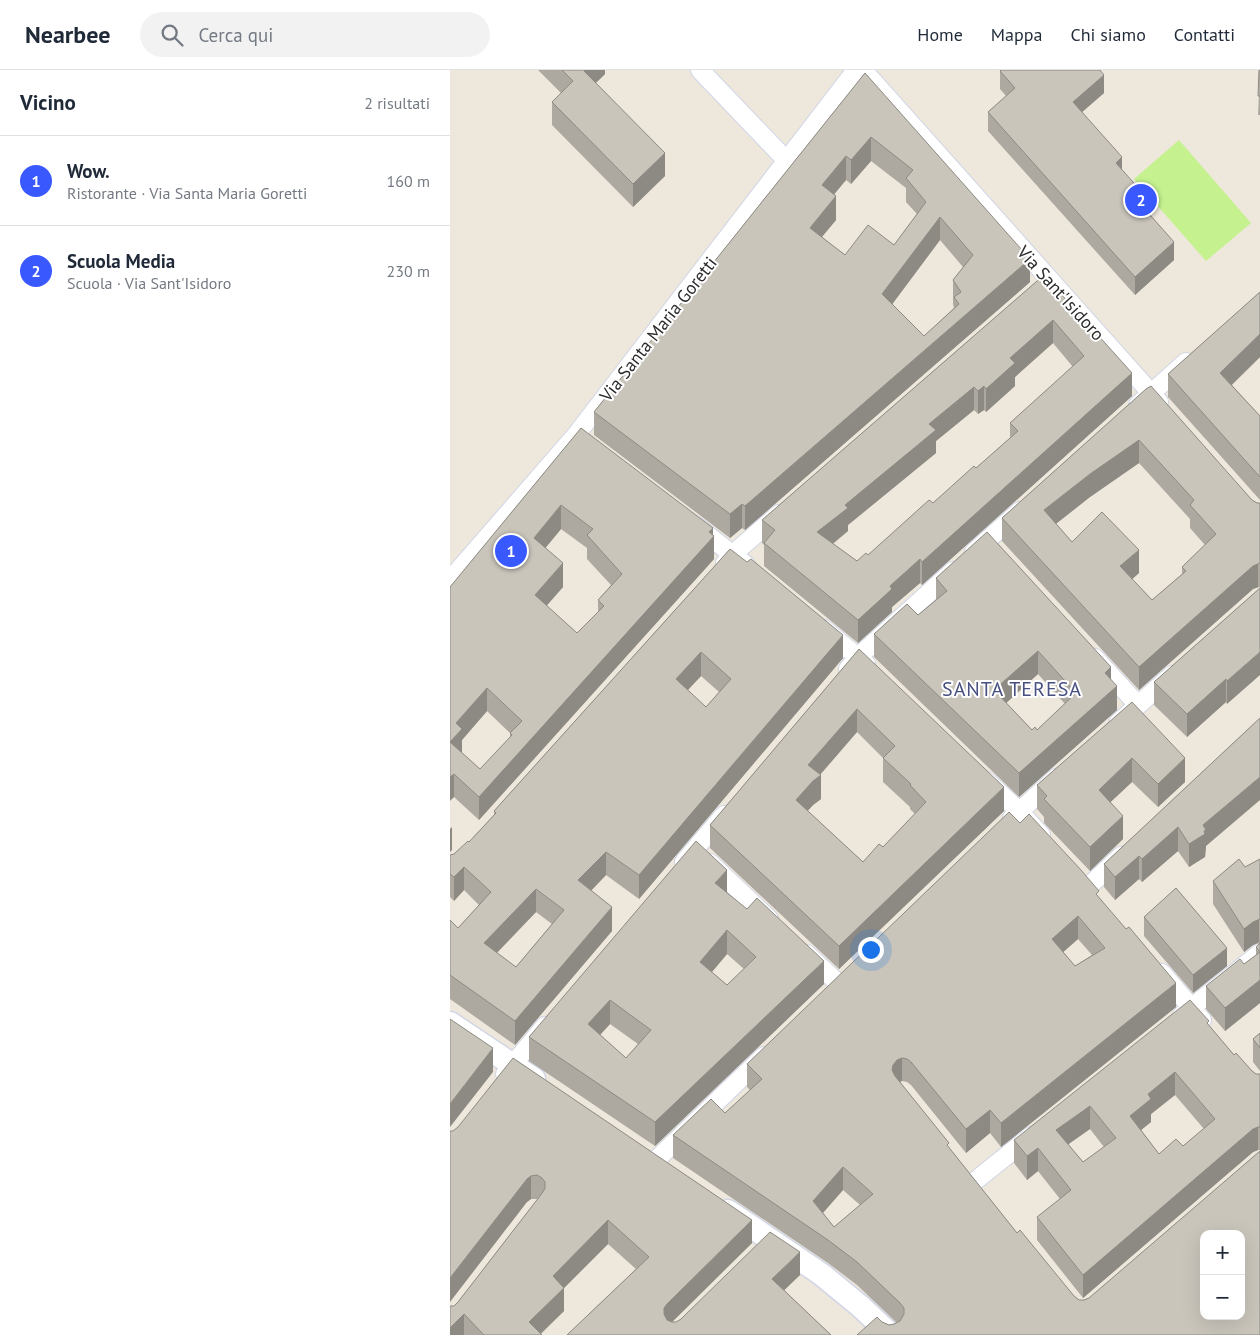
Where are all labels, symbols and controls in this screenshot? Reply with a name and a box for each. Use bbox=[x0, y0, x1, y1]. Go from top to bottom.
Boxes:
search box bbox=[140, 12, 490, 57]
text: Nearbee bbox=[25, 19, 110, 50]
icon: search bbox=[158, 21, 186, 49]
text: Cerca qui bbox=[198, 23, 273, 47]
text: Home bbox=[917, 23, 963, 46]
text: Mappa bbox=[991, 23, 1042, 46]
text: Chi siamo bbox=[1070, 23, 1146, 46]
text: Contatti bbox=[1174, 23, 1235, 46]
text: Vicino bbox=[20, 89, 76, 116]
text: 2 risultati bbox=[364, 93, 430, 113]
text: Wow. bbox=[67, 159, 110, 183]
text: 1 bbox=[31, 171, 41, 191]
text: 160 m bbox=[387, 171, 430, 191]
pin: 2 bbox=[1125, 181, 1157, 219]
text: Ristorante · Via Santa Maria Goretti bbox=[67, 183, 307, 203]
street label: Via Sant'Isidoro bbox=[1012, 240, 1110, 345]
text: Scuola Media bbox=[67, 249, 175, 273]
street label: Via Santa Maria Goretti bbox=[594, 252, 722, 407]
text: 2 bbox=[31, 261, 41, 281]
text: 230 m bbox=[387, 261, 430, 281]
text: Scuola · Via Sant'Isidoro bbox=[67, 273, 231, 293]
pin: 1 bbox=[495, 532, 527, 570]
district label: SANTA TERESA bbox=[942, 676, 1082, 702]
your location bbox=[858, 937, 884, 963]
map controls bbox=[1200, 1230, 1245, 1320]
button: + bbox=[1200, 1230, 1245, 1275]
button: − bbox=[1200, 1275, 1245, 1320]

